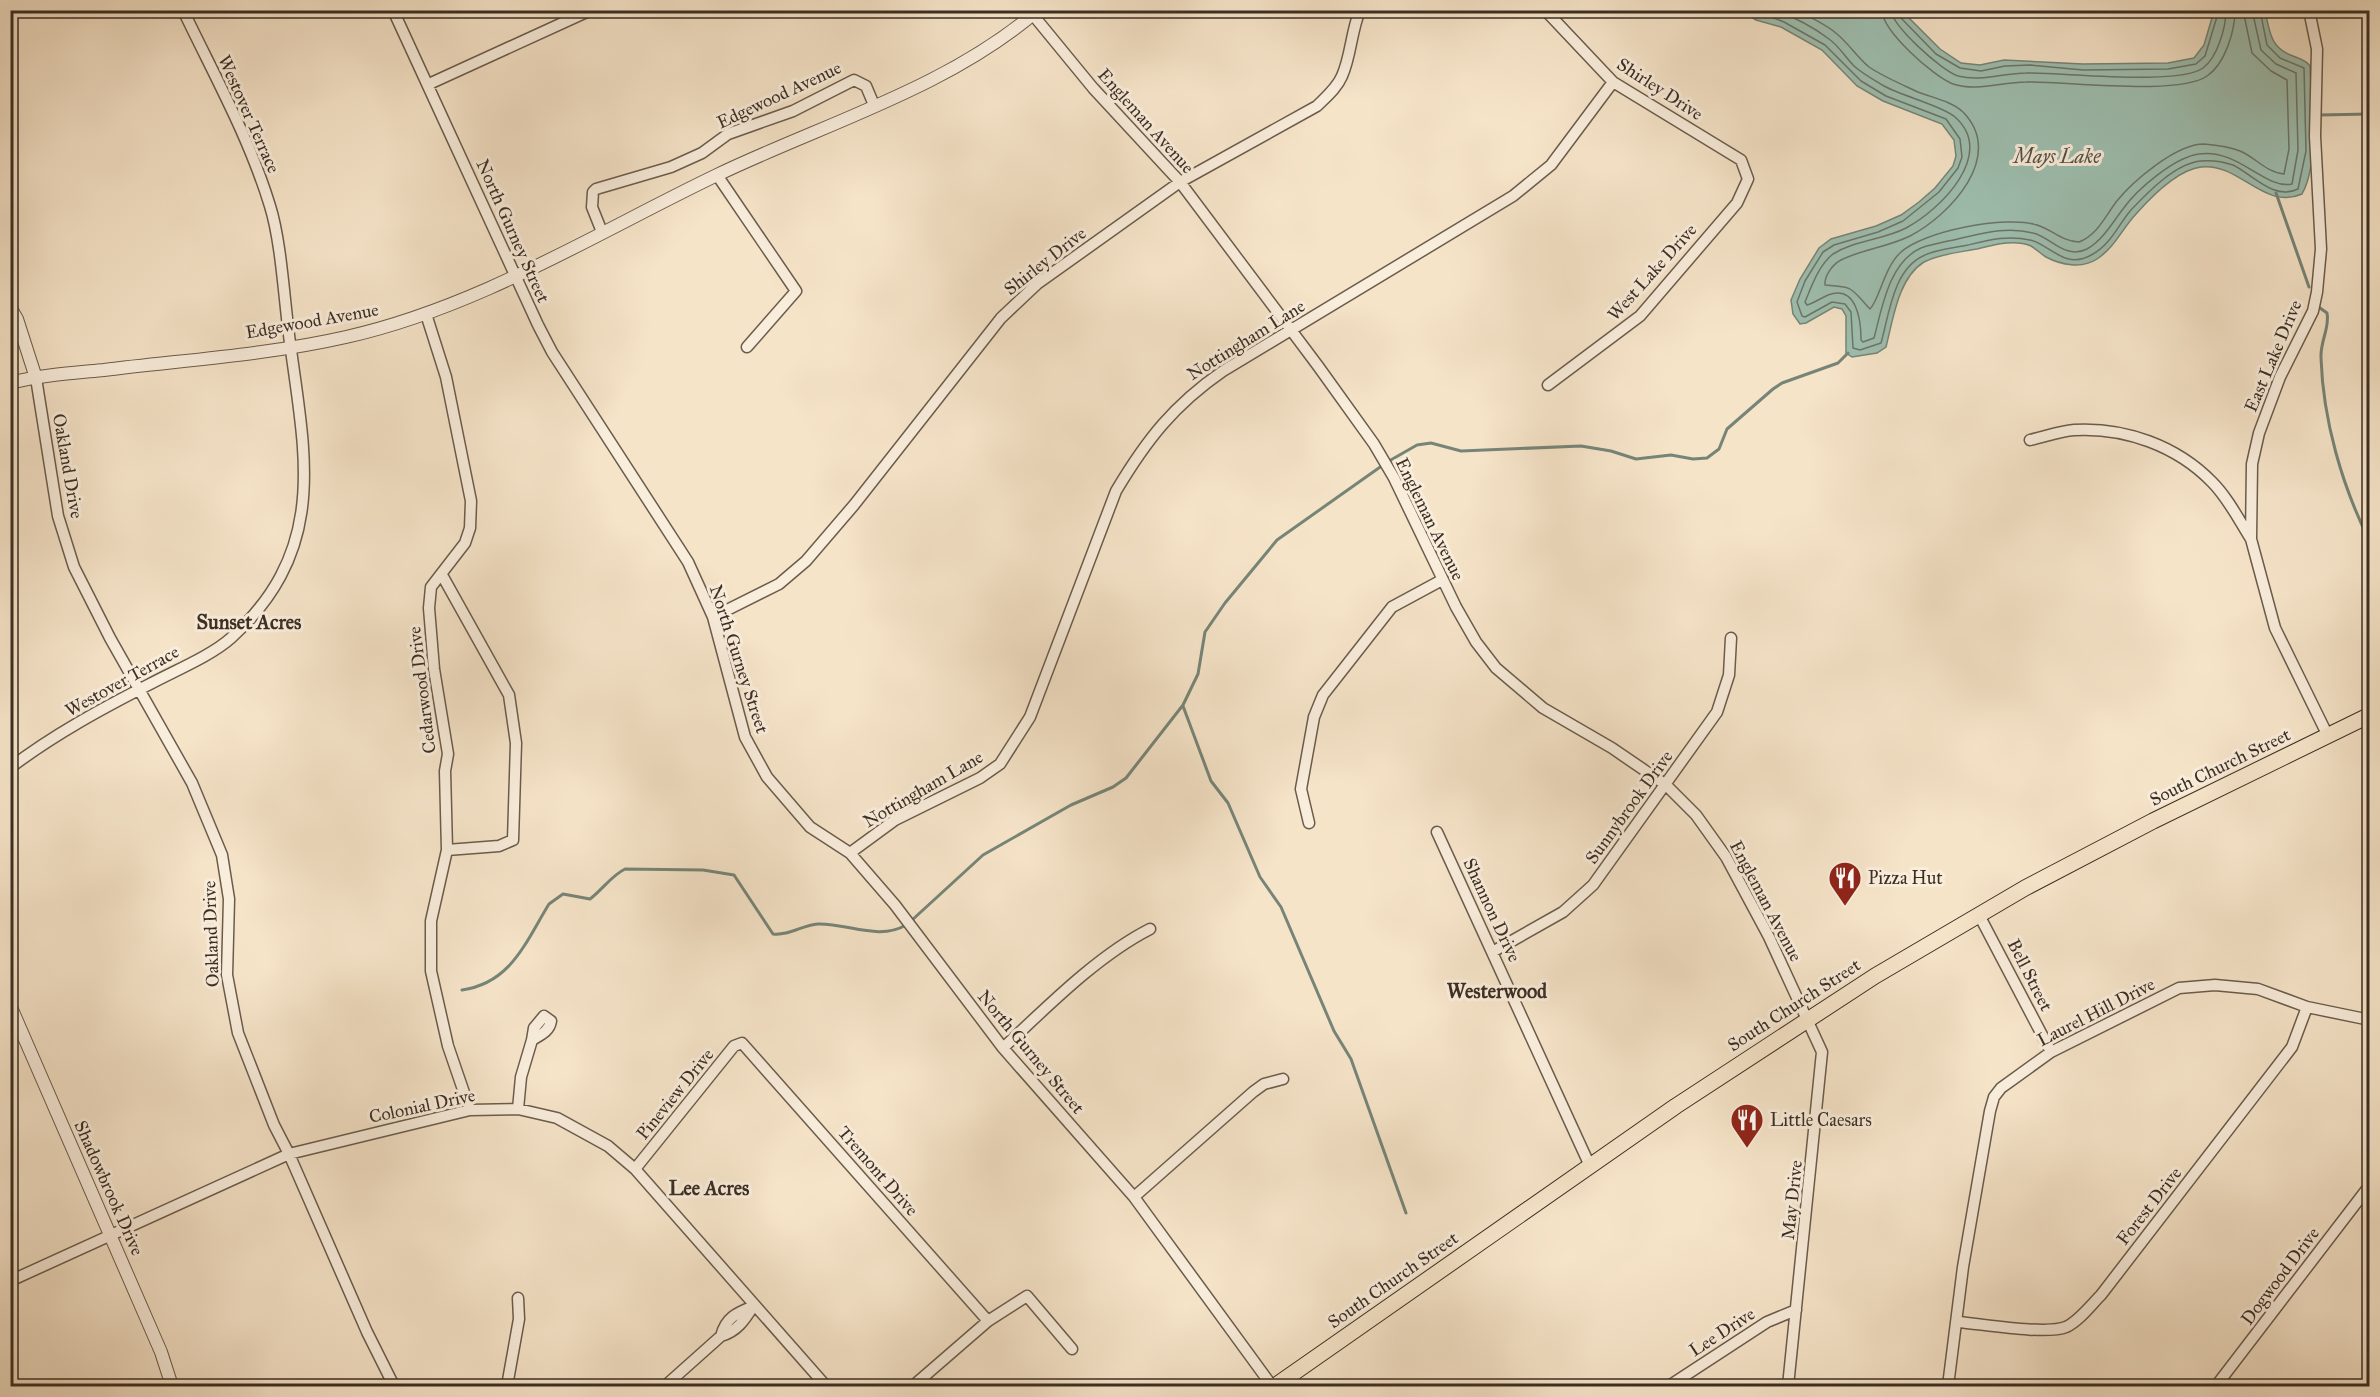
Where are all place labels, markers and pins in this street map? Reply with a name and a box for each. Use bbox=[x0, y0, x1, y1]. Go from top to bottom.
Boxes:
restaurant icon: Pizza Hut bbox=[1827, 860, 1863, 907]
place label: Pizza Hut bbox=[1868, 867, 1943, 889]
restaurant icon: Little Caesars bbox=[1729, 1102, 1765, 1149]
place label: Little Caesars bbox=[1770, 1109, 1872, 1131]

